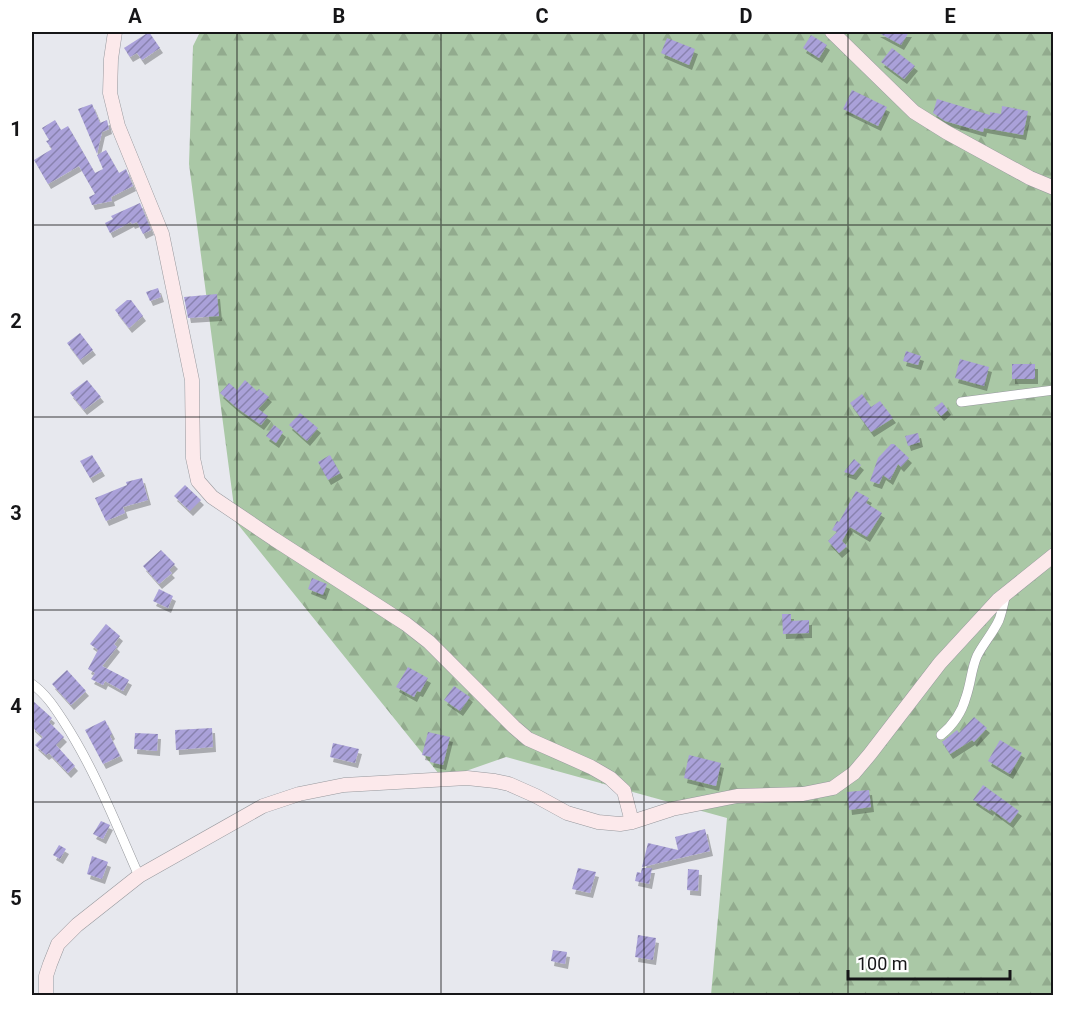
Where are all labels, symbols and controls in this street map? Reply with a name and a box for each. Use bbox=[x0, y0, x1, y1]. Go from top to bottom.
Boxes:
text: A bbox=[128, 4, 142, 28]
text: B bbox=[333, 4, 345, 28]
text: C bbox=[535, 4, 549, 28]
text: D bbox=[740, 4, 753, 28]
text: E bbox=[944, 4, 956, 28]
text: 1 bbox=[10, 117, 22, 141]
text: 2 bbox=[10, 309, 22, 333]
text: 3 bbox=[10, 501, 22, 525]
text: 4 bbox=[10, 694, 22, 718]
text: 5 bbox=[10, 886, 22, 910]
scale bar bbox=[848, 943, 1010, 981]
text: 100 m bbox=[857, 953, 908, 974]

